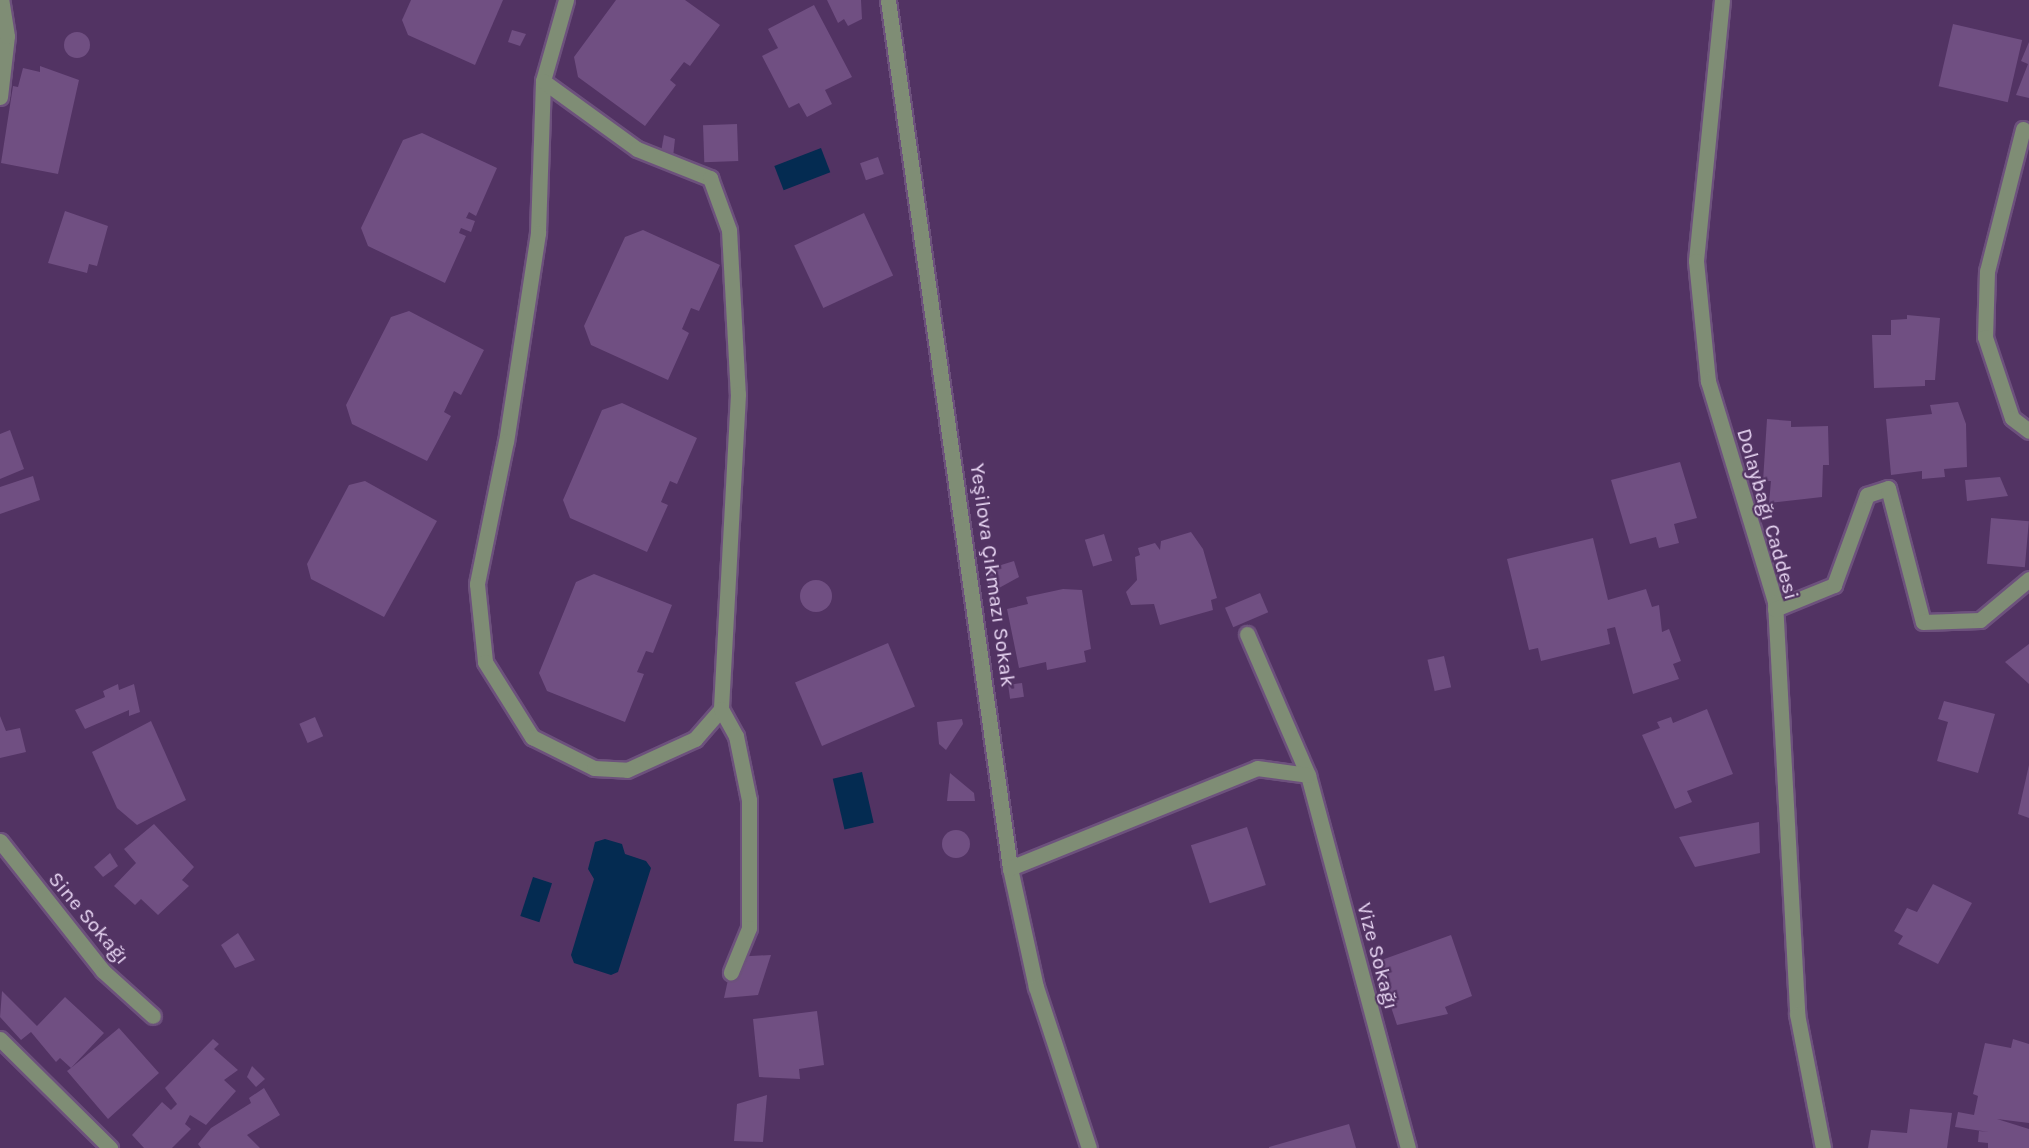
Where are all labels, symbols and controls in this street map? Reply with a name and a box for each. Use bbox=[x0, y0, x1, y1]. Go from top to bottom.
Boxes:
street label: Dolaybağı Caddesi bbox=[1731, 425, 1805, 603]
street label: Yeşilova Çıkmazı Sokak bbox=[965, 462, 1021, 688]
street label: Sine Sokağı bbox=[43, 867, 135, 969]
street label: Vize Sokağı bbox=[1352, 900, 1404, 1012]

